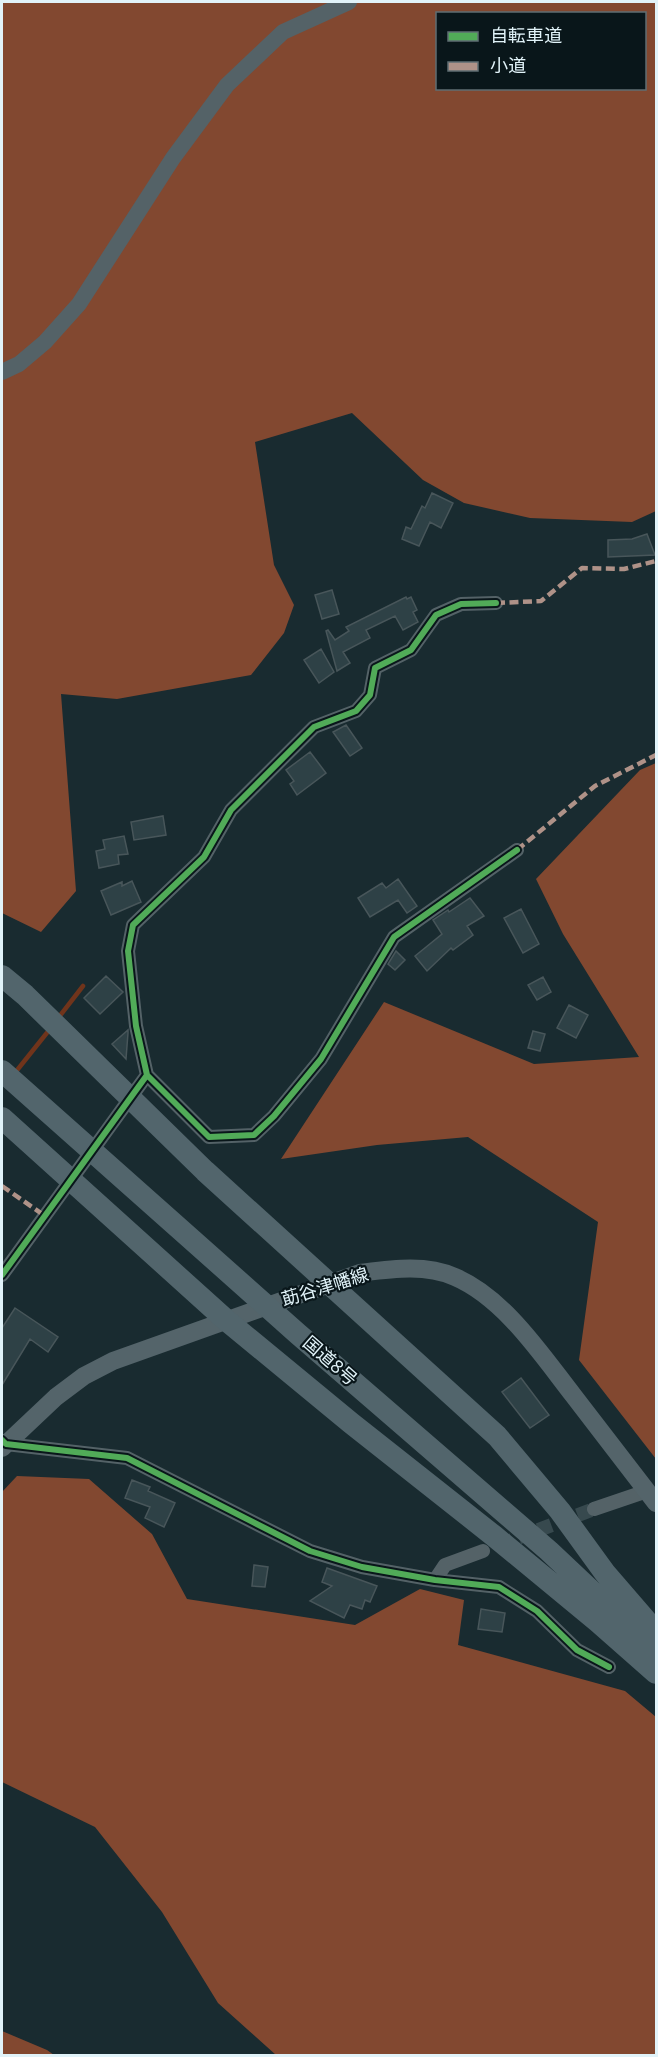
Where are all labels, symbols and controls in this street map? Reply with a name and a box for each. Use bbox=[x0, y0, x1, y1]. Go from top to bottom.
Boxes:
legend bbox=[436, 12, 646, 90]
text: 自転車道 bbox=[490, 23, 562, 47]
text: 小道 bbox=[490, 53, 526, 77]
street label: 莇谷津幡線 bbox=[278, 1261, 371, 1311]
street label: 国道8号 bbox=[299, 1330, 363, 1390]

